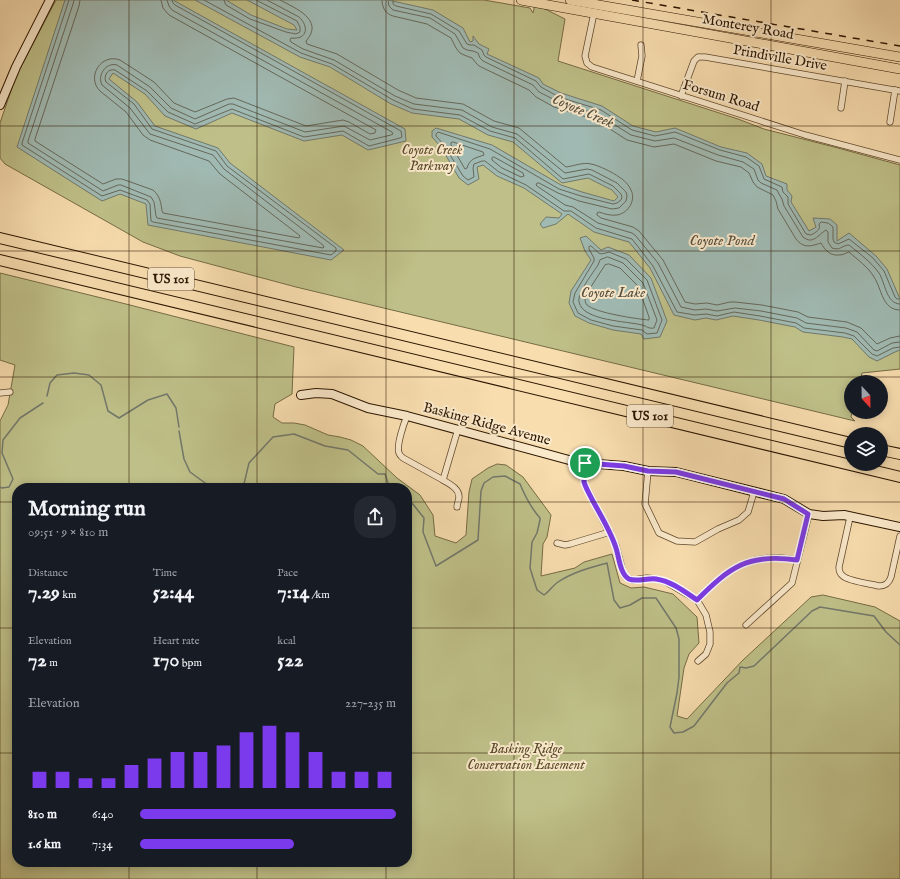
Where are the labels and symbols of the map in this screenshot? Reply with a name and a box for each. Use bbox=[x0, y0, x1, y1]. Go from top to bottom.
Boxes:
street label: Monterey Road bbox=[701, 10, 796, 44]
street label: Prindiville Drive bbox=[732, 41, 829, 75]
street label: Forsum Road bbox=[681, 76, 762, 116]
water label: Coyote Creek bbox=[549, 89, 617, 133]
park label: Coyote Creek Parkway bbox=[402, 141, 463, 175]
water label: Coyote Pond bbox=[689, 231, 755, 250]
road number: US 101 bbox=[148, 268, 194, 290]
water label: Coyote Lake bbox=[581, 283, 645, 302]
north arrow bbox=[844, 375, 888, 419]
street label: Basking Ridge Avenue bbox=[421, 398, 553, 450]
road number: US 101 bbox=[627, 405, 673, 427]
pin bbox=[568, 446, 602, 480]
park label: Basking Ridge Conservation Easement bbox=[467, 740, 585, 774]

